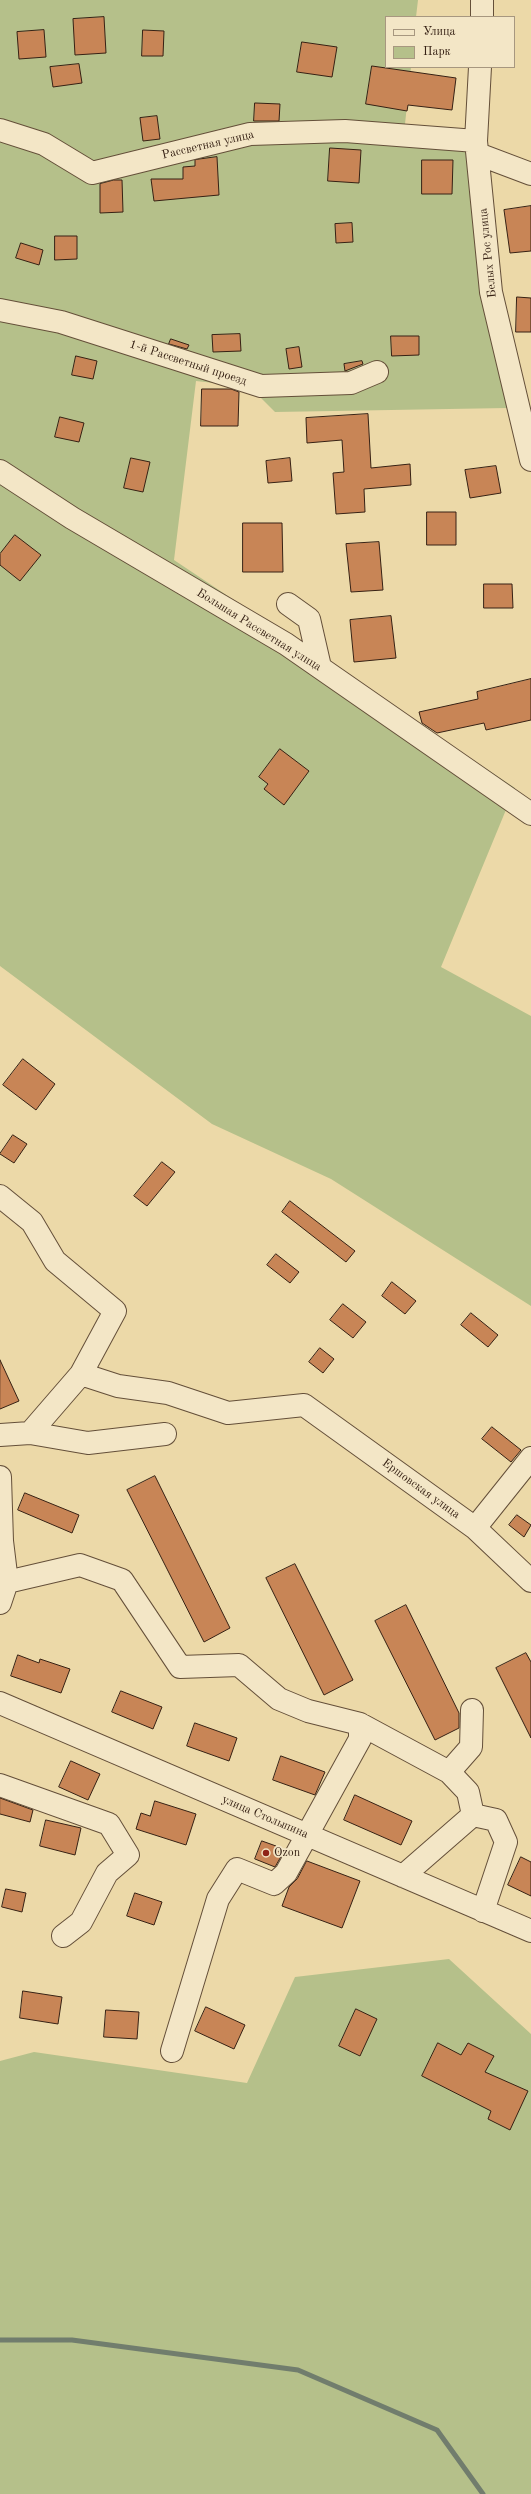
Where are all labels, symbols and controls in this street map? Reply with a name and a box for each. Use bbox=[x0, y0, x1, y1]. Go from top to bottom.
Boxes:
legend bbox=[385, 16, 515, 68]
text: Улица bbox=[423, 26, 456, 38]
text: Парк bbox=[423, 46, 451, 58]
street label: Рассветная улица bbox=[160, 127, 256, 163]
street label: Белых Рос улица bbox=[476, 207, 500, 299]
street label: 1-й Рассветный проезд bbox=[128, 337, 248, 389]
street label: Большая Рассветная улица bbox=[194, 586, 324, 674]
street label: Ершовская улица bbox=[379, 1456, 463, 1522]
street label: улица Столыпина bbox=[220, 1792, 310, 1842]
place label: Ozon bbox=[274, 1846, 300, 1860]
marker: Ozon bbox=[261, 1848, 271, 1858]

